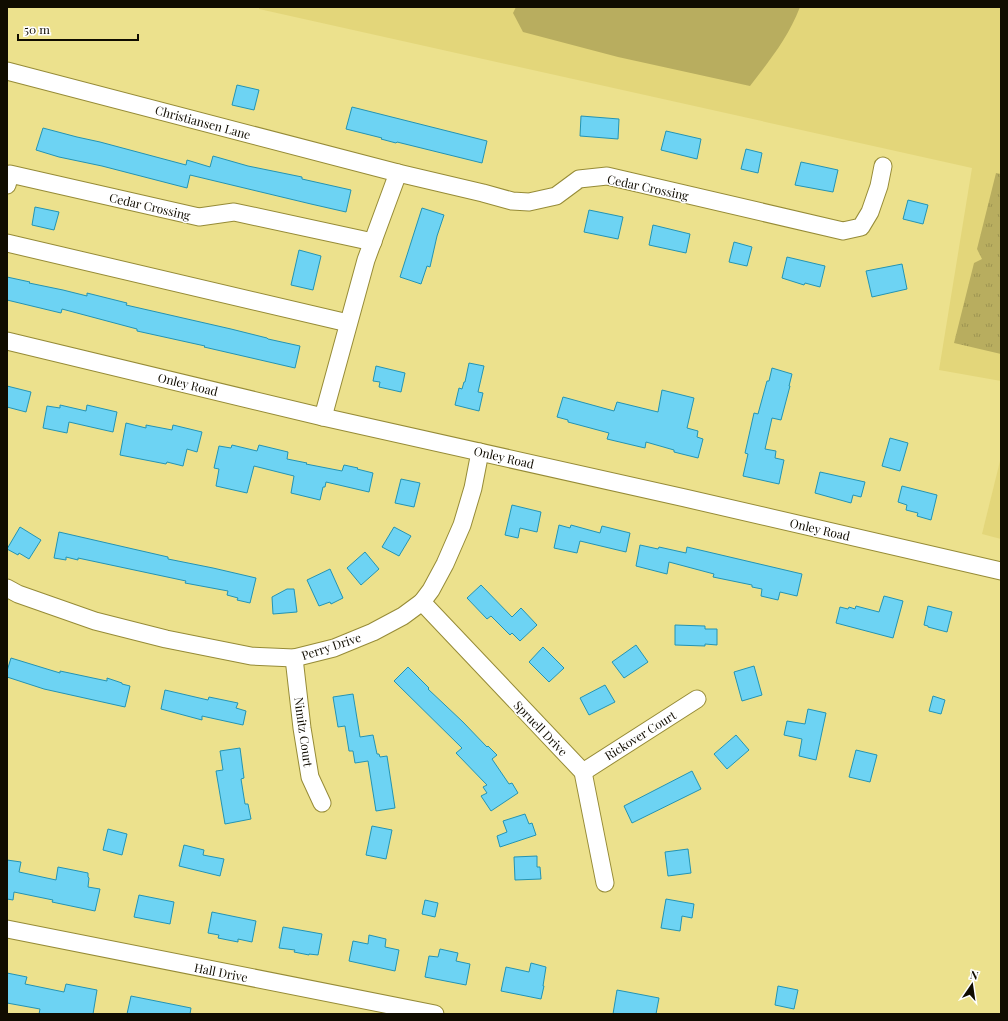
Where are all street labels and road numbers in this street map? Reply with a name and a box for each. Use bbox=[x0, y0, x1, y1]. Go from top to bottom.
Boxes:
street label: Christiansen Lane bbox=[153, 102, 253, 142]
street label: Cedar Crossing bbox=[606, 171, 691, 204]
street label: Cedar Crossing bbox=[108, 189, 193, 223]
street label: Onley Road bbox=[156, 369, 220, 399]
street label: Onley Road bbox=[472, 442, 536, 472]
street label: Onley Road bbox=[788, 514, 852, 544]
street label: Perry Drive bbox=[299, 629, 363, 663]
street label: Nimitz Court bbox=[291, 696, 317, 769]
street label: Spruell Drive bbox=[511, 697, 571, 759]
street label: Rickover Court bbox=[601, 706, 679, 763]
street label: Hall Drive bbox=[193, 959, 249, 985]

